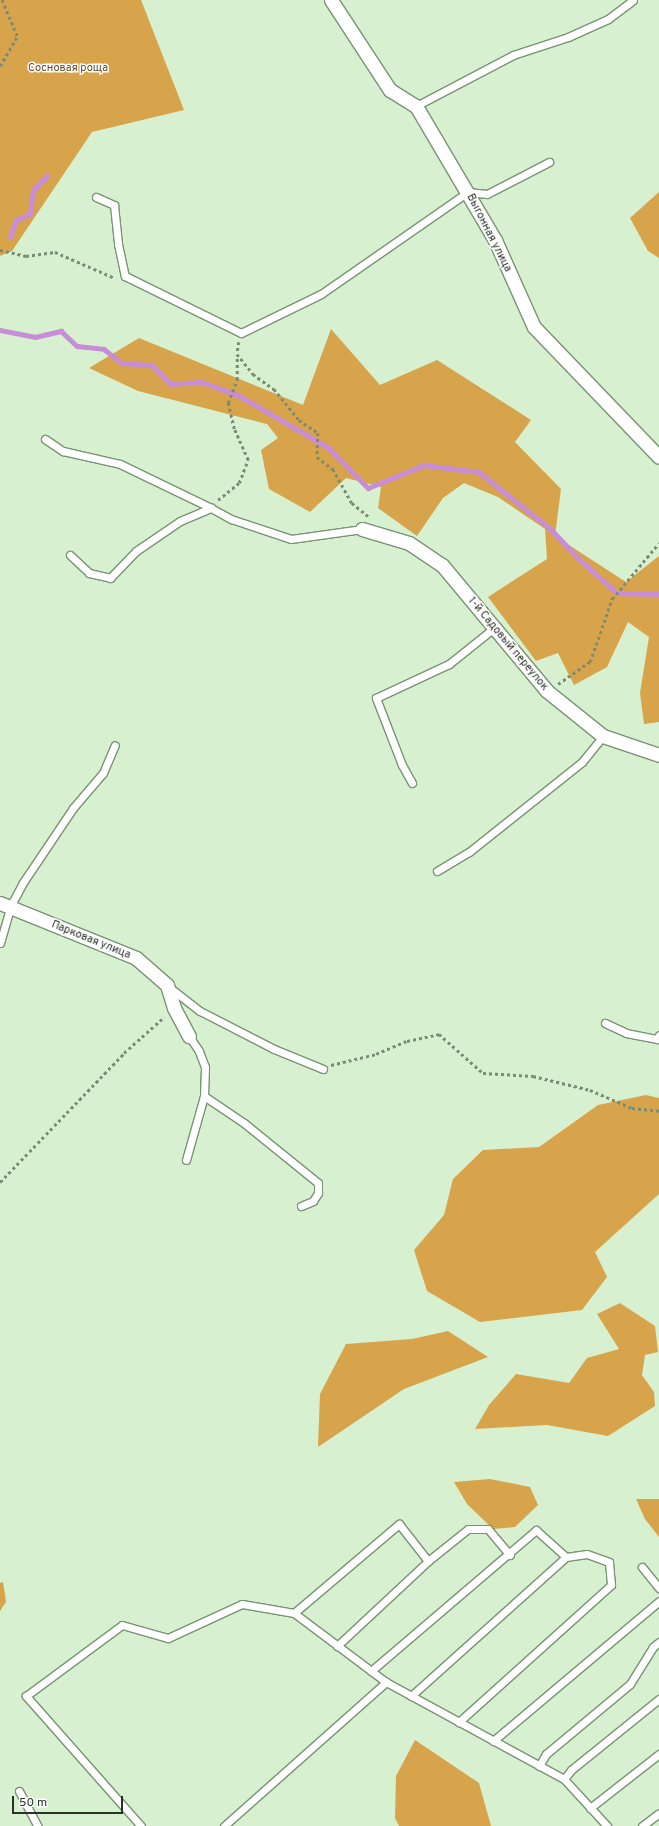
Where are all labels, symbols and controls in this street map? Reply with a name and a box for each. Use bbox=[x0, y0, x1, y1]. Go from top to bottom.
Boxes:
park label: Сосновая роща bbox=[28, 61, 108, 75]
street label: Выгонная улица bbox=[464, 192, 514, 274]
street label: 1-й Садовый переулок bbox=[465, 595, 551, 693]
street label: Парковая улица bbox=[49, 918, 133, 962]
scale bar bbox=[14, 1788, 125, 1814]
text: 50 m bbox=[19, 1795, 47, 1811]

